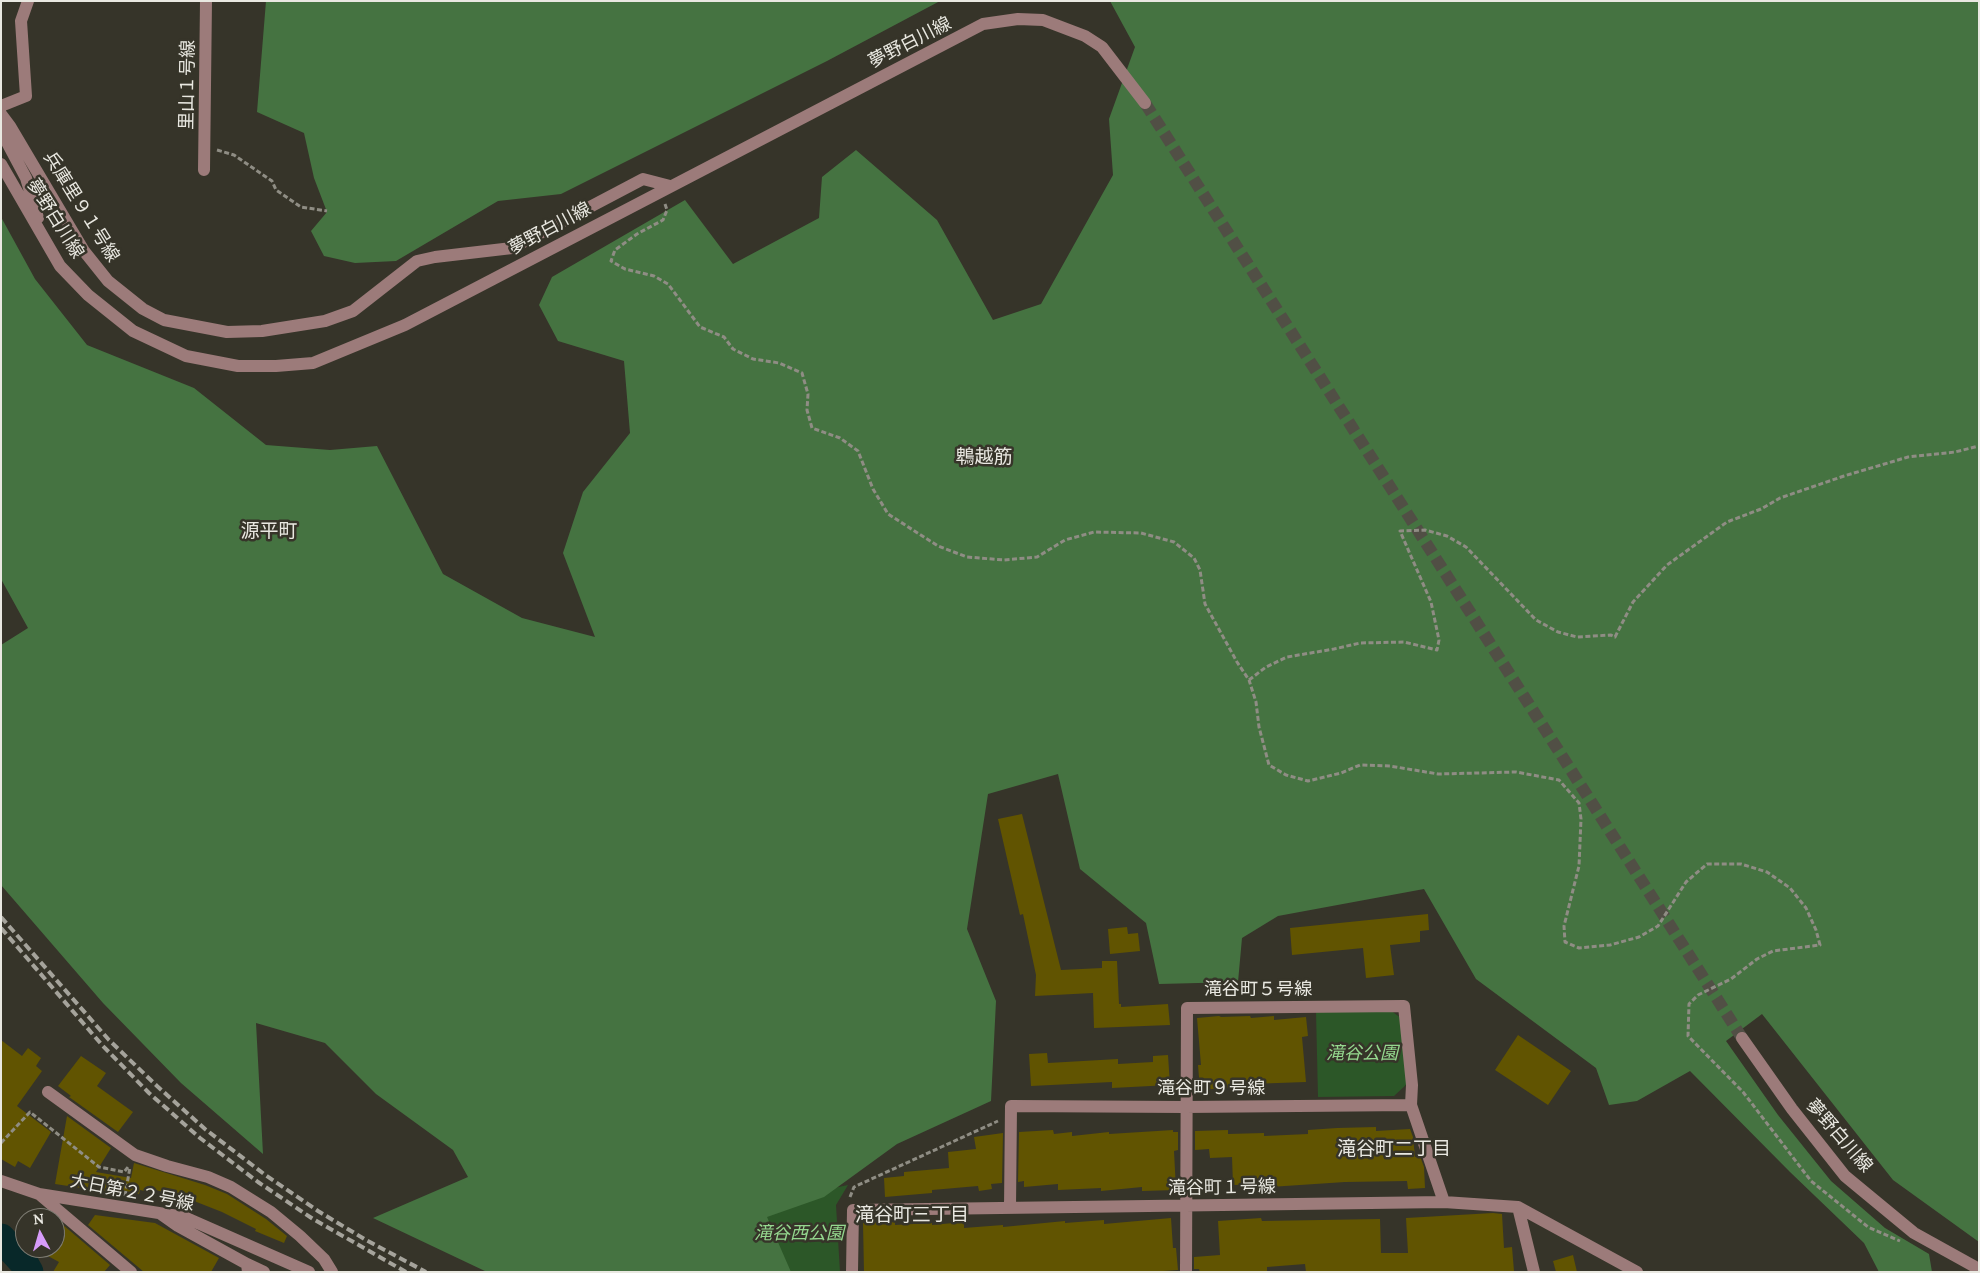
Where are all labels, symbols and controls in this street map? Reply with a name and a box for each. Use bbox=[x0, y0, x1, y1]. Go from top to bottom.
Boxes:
street label: 夢野白川線 bbox=[865, 13, 955, 73]
street label: 里山１号線 bbox=[176, 40, 200, 130]
street label: 兵庫里９１号線 bbox=[38, 148, 124, 266]
street label: 夢野白川線 bbox=[22, 175, 88, 263]
street label: 夢野白川線 bbox=[505, 198, 595, 260]
district label: 鵯越筋 bbox=[956, 447, 1012, 469]
district label: 源平町 bbox=[241, 521, 297, 543]
street label: 滝谷町５号線 bbox=[1204, 979, 1312, 1001]
park label: 滝谷公園 bbox=[1326, 1043, 1398, 1065]
street label: 滝谷町９号線 bbox=[1157, 1078, 1265, 1100]
street label: 夢野白川線 bbox=[1801, 1095, 1877, 1177]
district label: 滝谷町二丁目 bbox=[1337, 1139, 1451, 1161]
street label: 大日第２２号線 bbox=[68, 1170, 196, 1216]
street label: 滝谷町１号線 bbox=[1168, 1176, 1276, 1200]
district label: 滝谷町三丁目 bbox=[855, 1205, 969, 1227]
north arrow bbox=[15, 1208, 65, 1258]
text: N bbox=[32, 1210, 45, 1229]
park label: 滝谷西公園 bbox=[754, 1223, 844, 1245]

